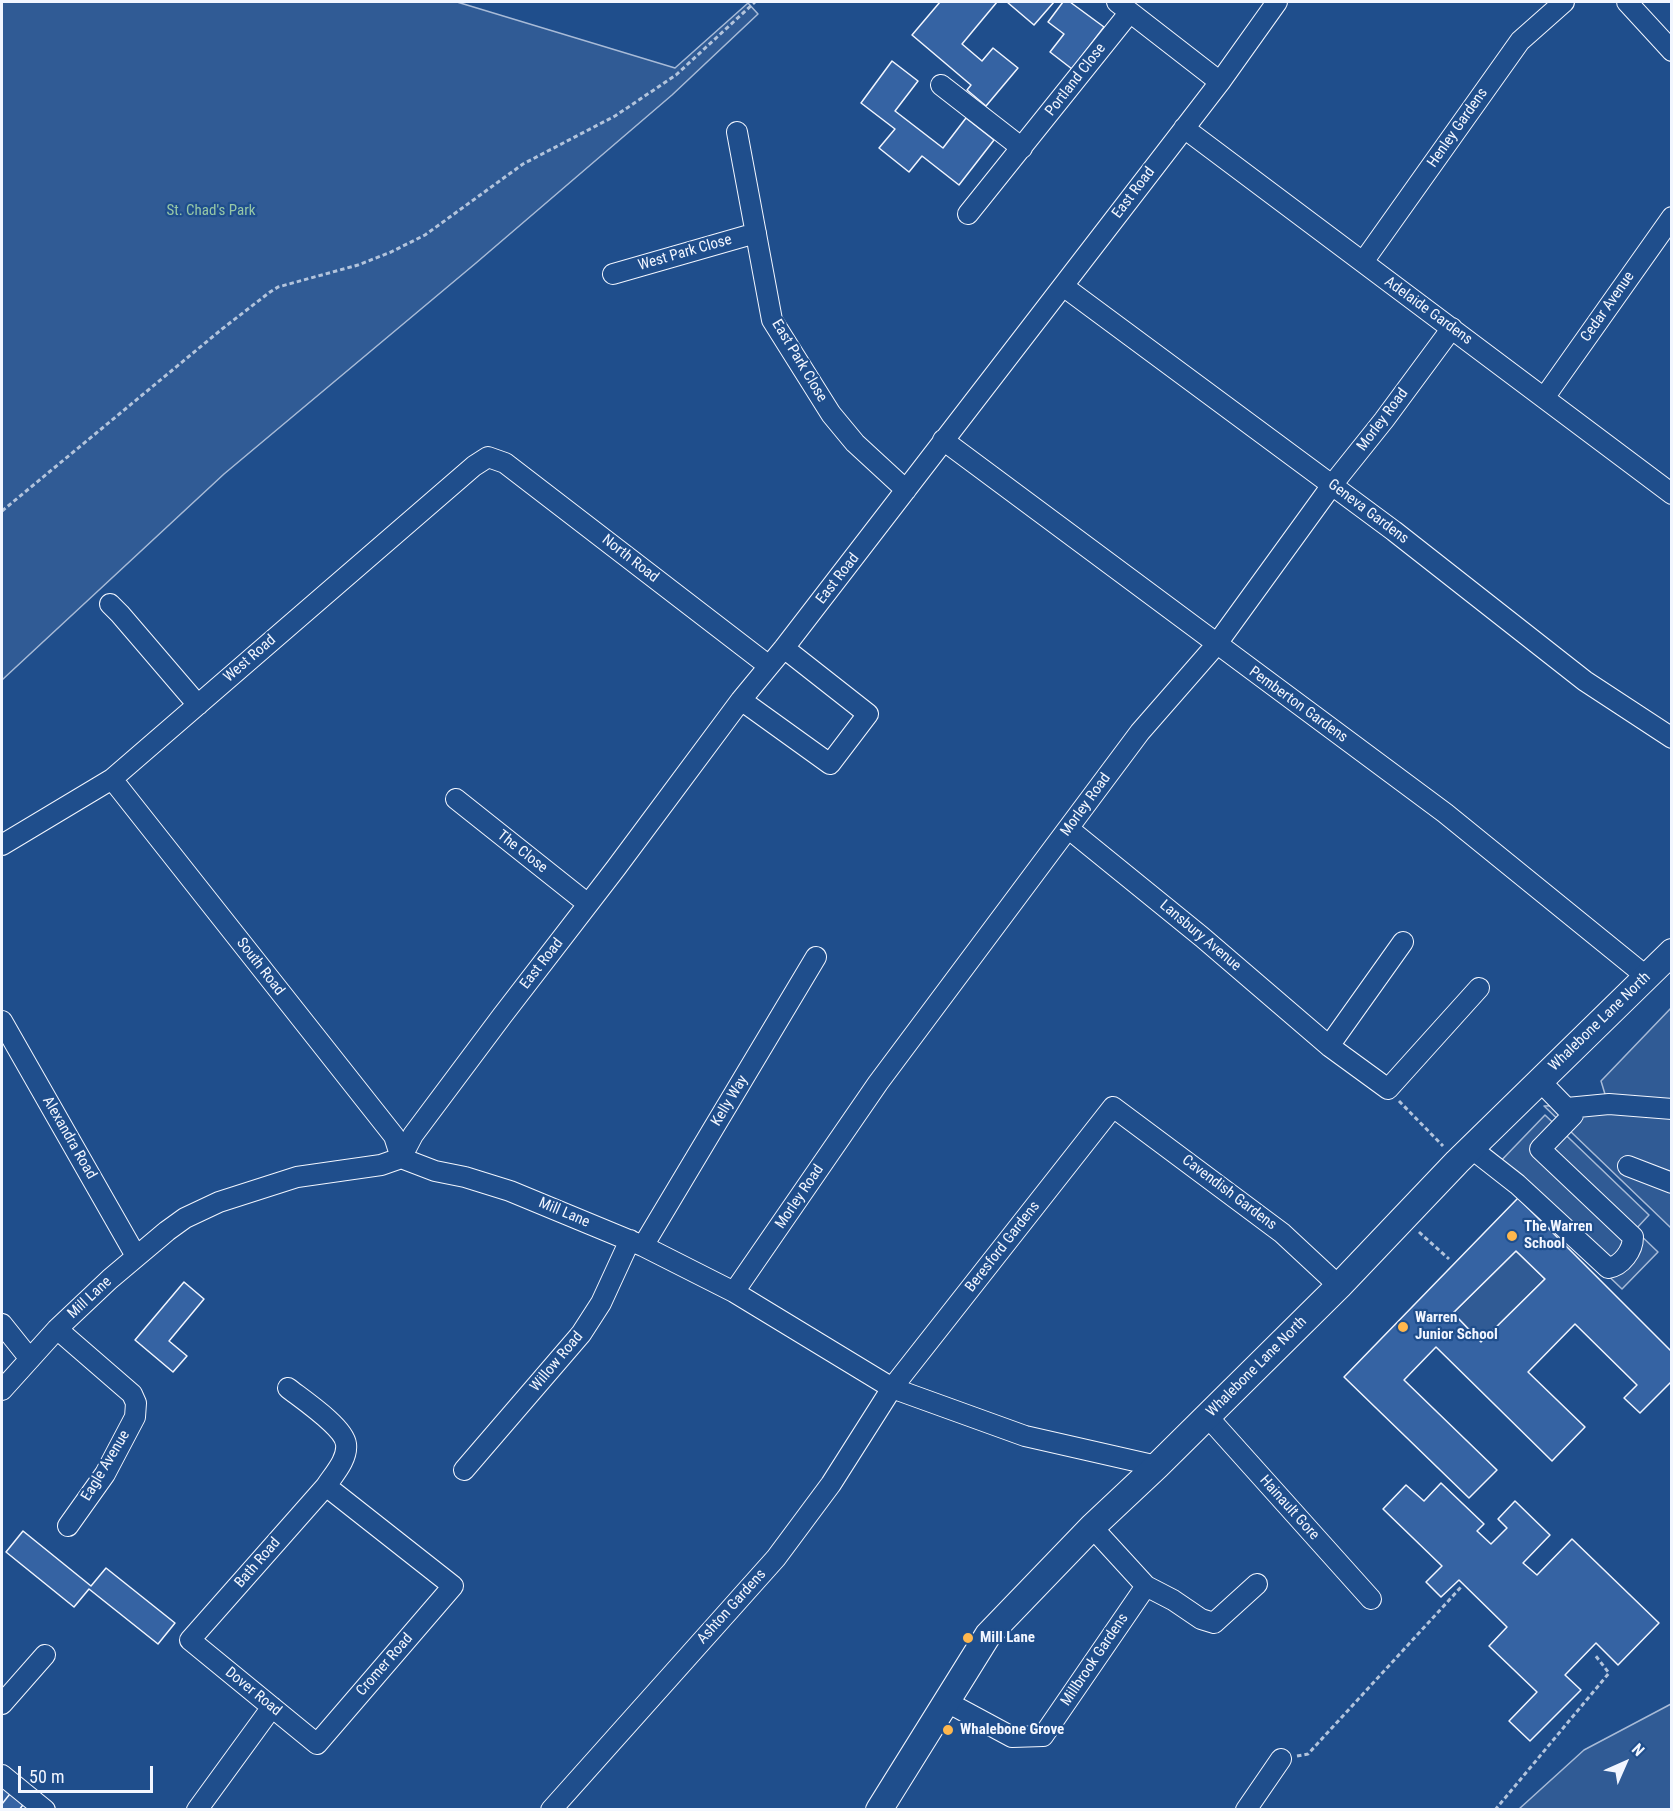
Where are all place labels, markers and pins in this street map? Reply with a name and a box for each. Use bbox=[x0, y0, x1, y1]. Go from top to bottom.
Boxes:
place label: The Warren School bbox=[1524, 1218, 1593, 1253]
marker: The Warren School bbox=[1505, 1229, 1519, 1243]
place label: Warren Junior School bbox=[1415, 1309, 1498, 1344]
marker: Warren Junior School bbox=[1396, 1320, 1410, 1334]
place label: Mill Lane bbox=[980, 1629, 1035, 1647]
marker: Mill Lane bbox=[961, 1631, 975, 1645]
place label: Whalebone Grove bbox=[960, 1721, 1064, 1739]
marker: Whalebone Grove bbox=[941, 1723, 955, 1737]

